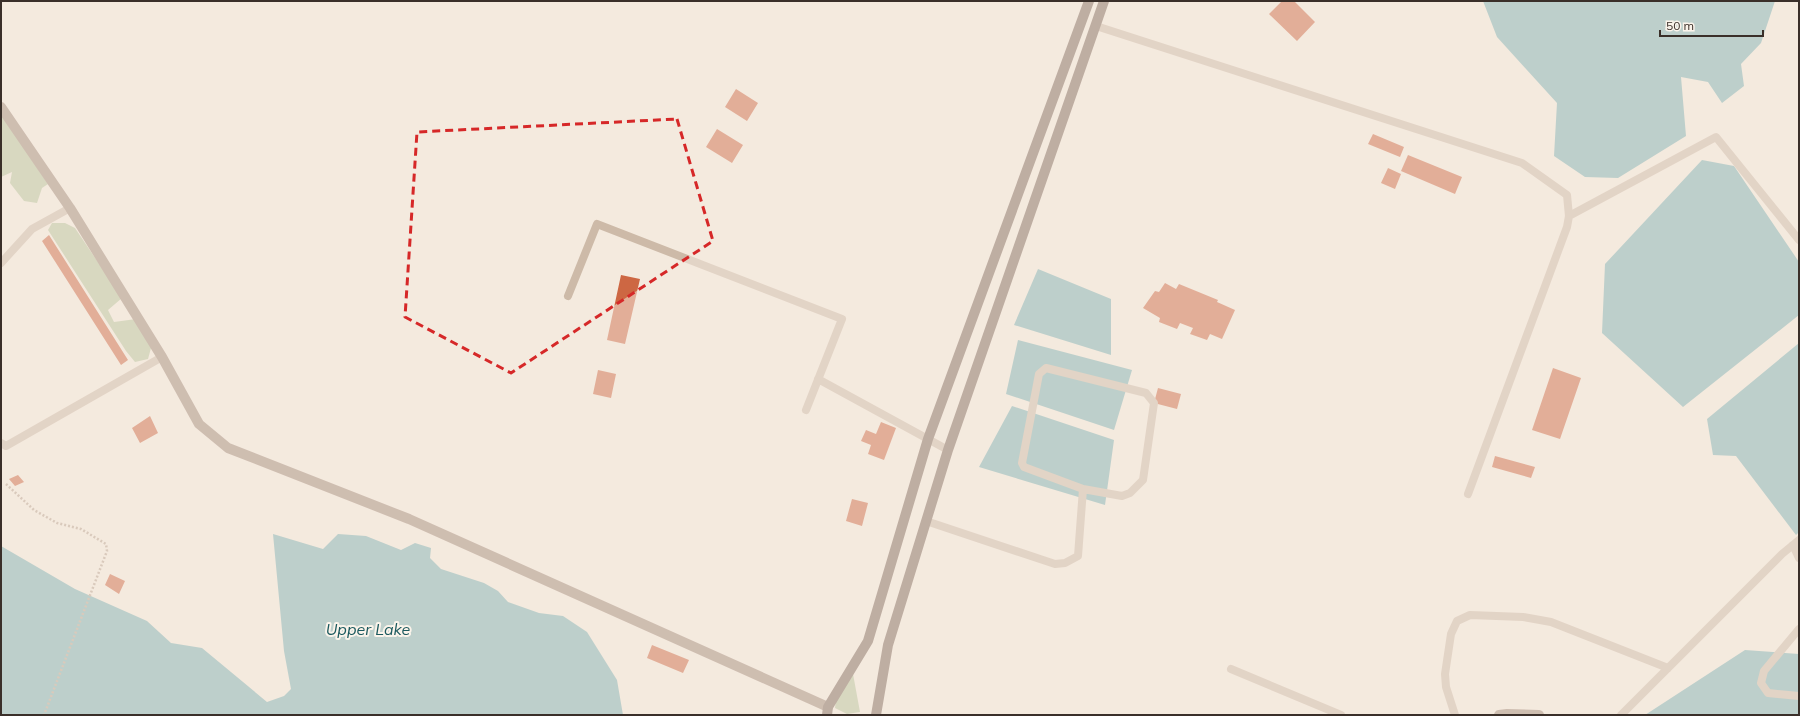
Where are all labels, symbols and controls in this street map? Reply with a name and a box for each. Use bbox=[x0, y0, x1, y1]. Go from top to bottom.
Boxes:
scale bar bbox=[1660, 12, 1763, 38]
text: 50 m bbox=[1666, 18, 1694, 33]
water label: Upper Lake bbox=[326, 619, 411, 639]

